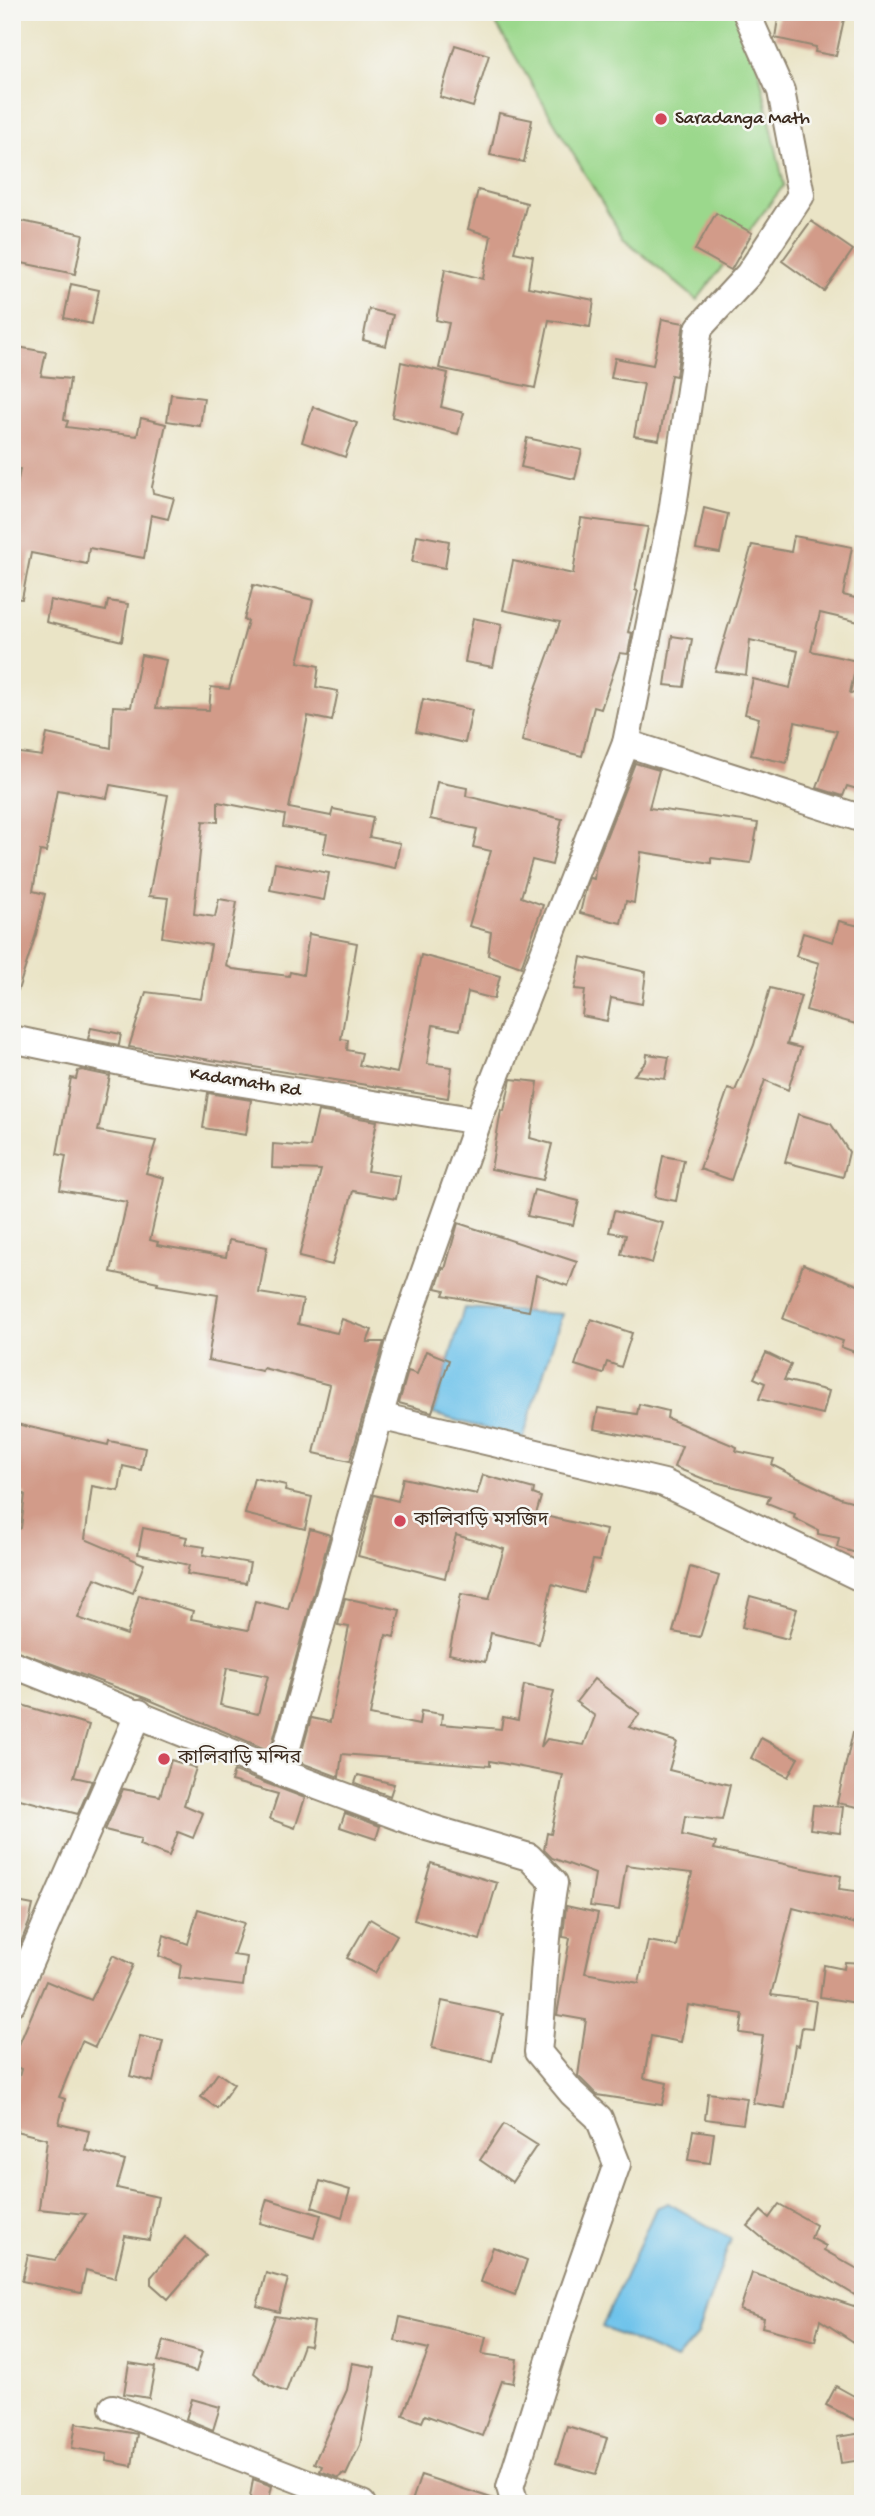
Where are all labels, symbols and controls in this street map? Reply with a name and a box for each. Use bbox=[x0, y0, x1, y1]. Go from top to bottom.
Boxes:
place label: Saradanga Math bbox=[675, 108, 810, 131]
marker: Saradanga Math bbox=[653, 111, 669, 127]
street label: Kadarnath Rd bbox=[188, 1063, 304, 1103]
place label: কালিবাড়ি মসজিদ bbox=[413, 1507, 549, 1533]
marker: কালিবাড়ি মসজিদ bbox=[392, 1513, 408, 1529]
place label: কালিবাড়ি মন্দির bbox=[177, 1745, 302, 1771]
marker: কালিবাড়ি মন্দির bbox=[156, 1751, 172, 1767]

